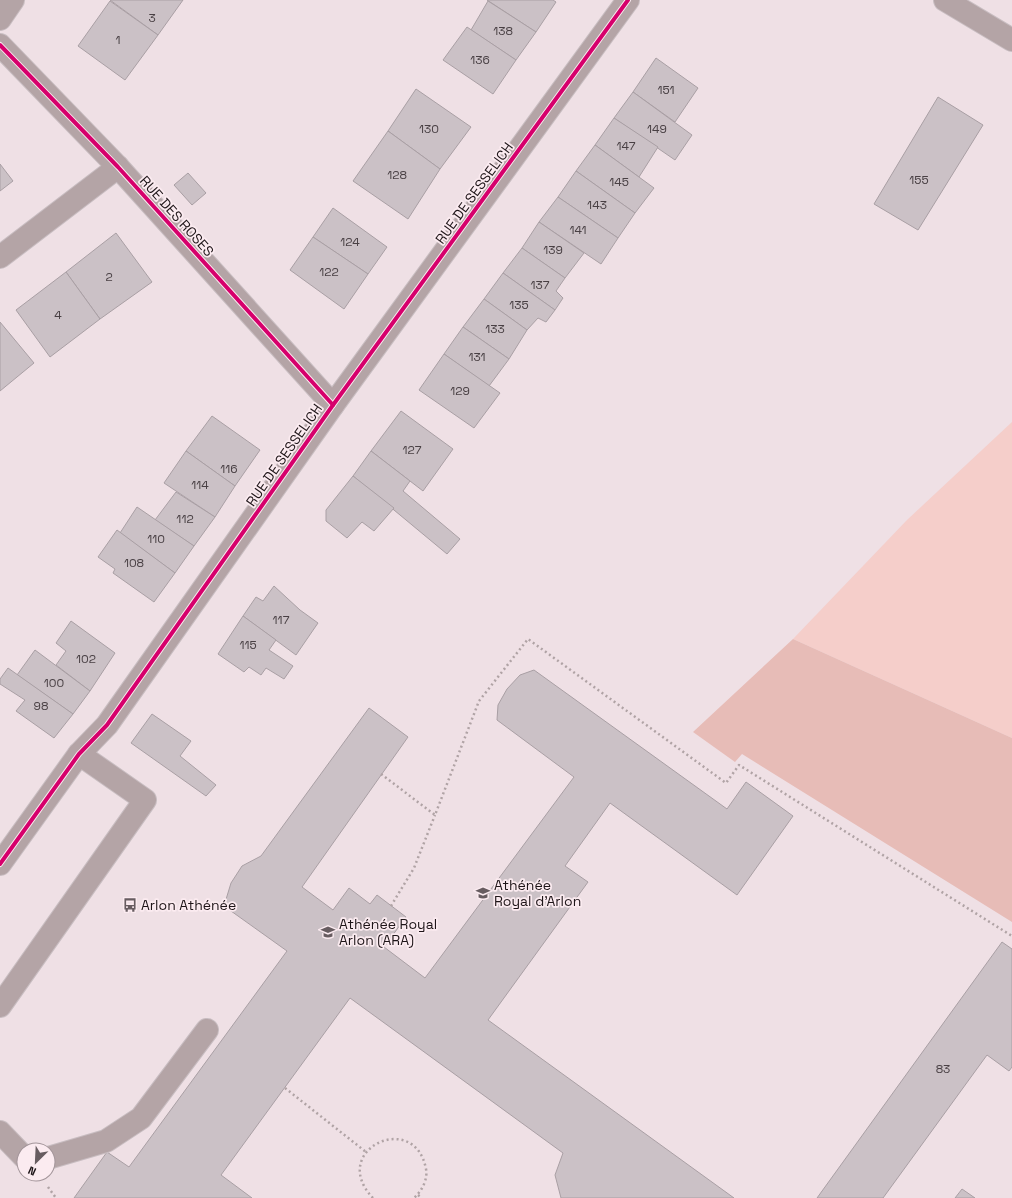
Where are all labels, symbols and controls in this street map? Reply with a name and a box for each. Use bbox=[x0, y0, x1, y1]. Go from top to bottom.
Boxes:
house number: 3 bbox=[148, 10, 156, 26]
house number: 138 bbox=[493, 23, 513, 39]
house number: 1 bbox=[115, 32, 121, 48]
house number: 136 bbox=[470, 52, 490, 68]
house number: 151 bbox=[657, 82, 675, 98]
house number: 130 bbox=[419, 121, 439, 137]
house number: 149 bbox=[647, 121, 667, 137]
house number: 147 bbox=[617, 138, 636, 154]
street label: RUE DE SESSELICH bbox=[431, 139, 517, 247]
house number: 128 bbox=[387, 167, 407, 183]
street label: RUE DES ROSES bbox=[136, 172, 218, 260]
house number: 155 bbox=[909, 172, 929, 188]
house number: 145 bbox=[609, 174, 629, 190]
house number: 143 bbox=[587, 197, 607, 213]
house number: 141 bbox=[569, 222, 587, 238]
house number: 124 bbox=[340, 234, 360, 250]
house number: 139 bbox=[543, 242, 563, 258]
house number: 122 bbox=[319, 264, 339, 280]
house number: 2 bbox=[105, 269, 113, 285]
house number: 137 bbox=[530, 277, 550, 293]
house number: 135 bbox=[509, 297, 529, 313]
house number: 4 bbox=[54, 307, 62, 323]
house number: 133 bbox=[485, 321, 505, 337]
house number: 131 bbox=[468, 349, 486, 365]
house number: 129 bbox=[450, 383, 470, 399]
street label: RUE DE SESSELICH bbox=[242, 400, 326, 510]
house number: 127 bbox=[403, 442, 422, 458]
house number: 116 bbox=[220, 461, 238, 477]
house number: 114 bbox=[191, 477, 209, 493]
house number: 112 bbox=[176, 511, 194, 527]
house number: 110 bbox=[147, 531, 165, 547]
house number: 108 bbox=[124, 555, 144, 571]
house number: 117 bbox=[273, 612, 290, 628]
house number: 115 bbox=[239, 637, 257, 653]
house number: 102 bbox=[76, 651, 96, 667]
house number: 100 bbox=[44, 675, 64, 691]
house number: 98 bbox=[34, 698, 48, 714]
place label: Athénée Royal d'Arlon bbox=[494, 876, 581, 910]
school or university icon: Athénée Royal d'Arlon bbox=[475, 885, 491, 901]
place label: Arlon Athénée bbox=[141, 896, 236, 914]
bus stop icon: Arlon Athénée bbox=[122, 897, 138, 913]
place label: Athénée Royal Arlon (ARA) bbox=[339, 915, 437, 949]
school or university icon: Athénée Royal Arlon (ARA) bbox=[320, 924, 336, 940]
house number: 83 bbox=[936, 1061, 950, 1077]
north arrow bbox=[16, 1142, 56, 1182]
text: N bbox=[26, 1163, 38, 1179]

